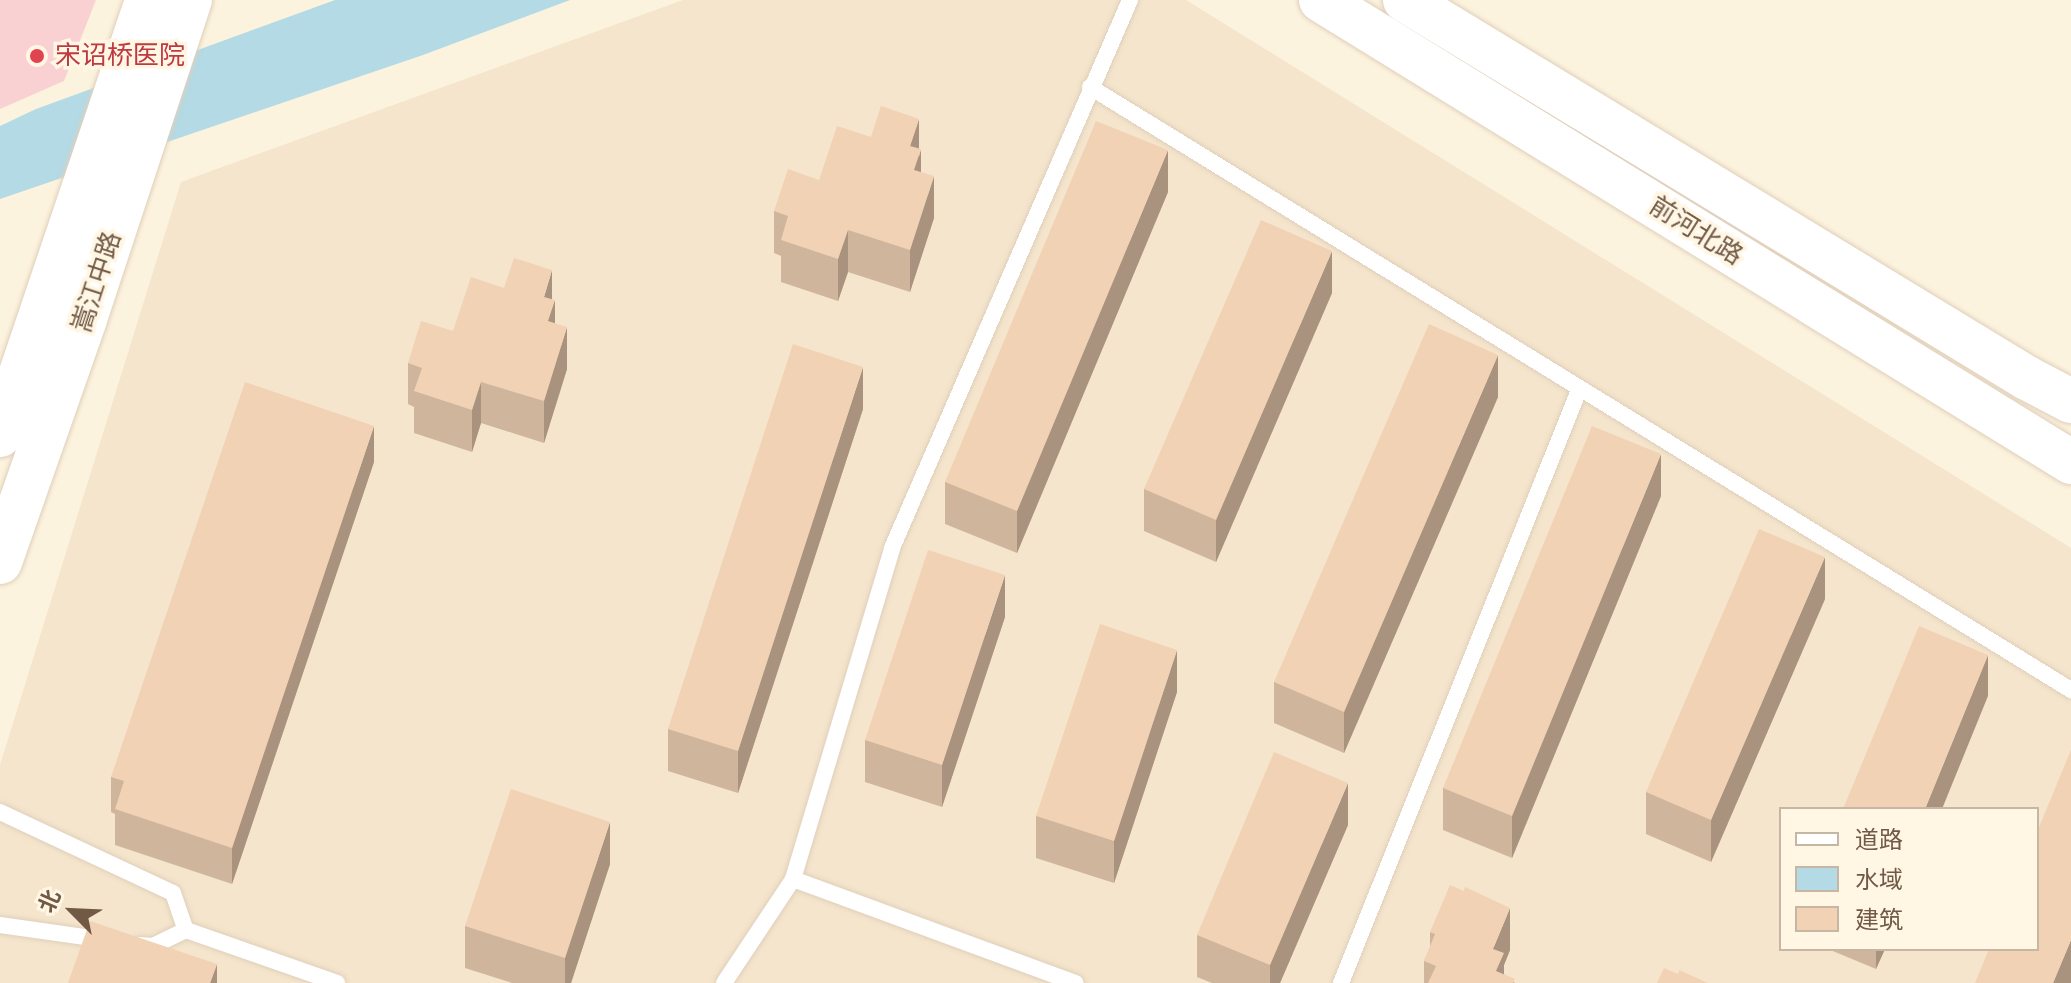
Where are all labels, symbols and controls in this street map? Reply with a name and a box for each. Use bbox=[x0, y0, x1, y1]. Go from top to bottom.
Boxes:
place label: 宋诏桥医院 bbox=[55, 40, 185, 72]
marker: 宋诏桥医院 bbox=[26, 45, 48, 67]
street label: 前河北路 bbox=[1644, 190, 1748, 272]
street label: 嵩江中路 bbox=[66, 228, 128, 336]
legend bbox=[1779, 807, 2039, 951]
text: 道路 bbox=[1855, 823, 1903, 858]
text: 水域 bbox=[1855, 863, 1903, 898]
north arrow bbox=[32, 871, 112, 951]
text: 北 bbox=[31, 885, 69, 918]
text: 建筑 bbox=[1855, 903, 1903, 938]

